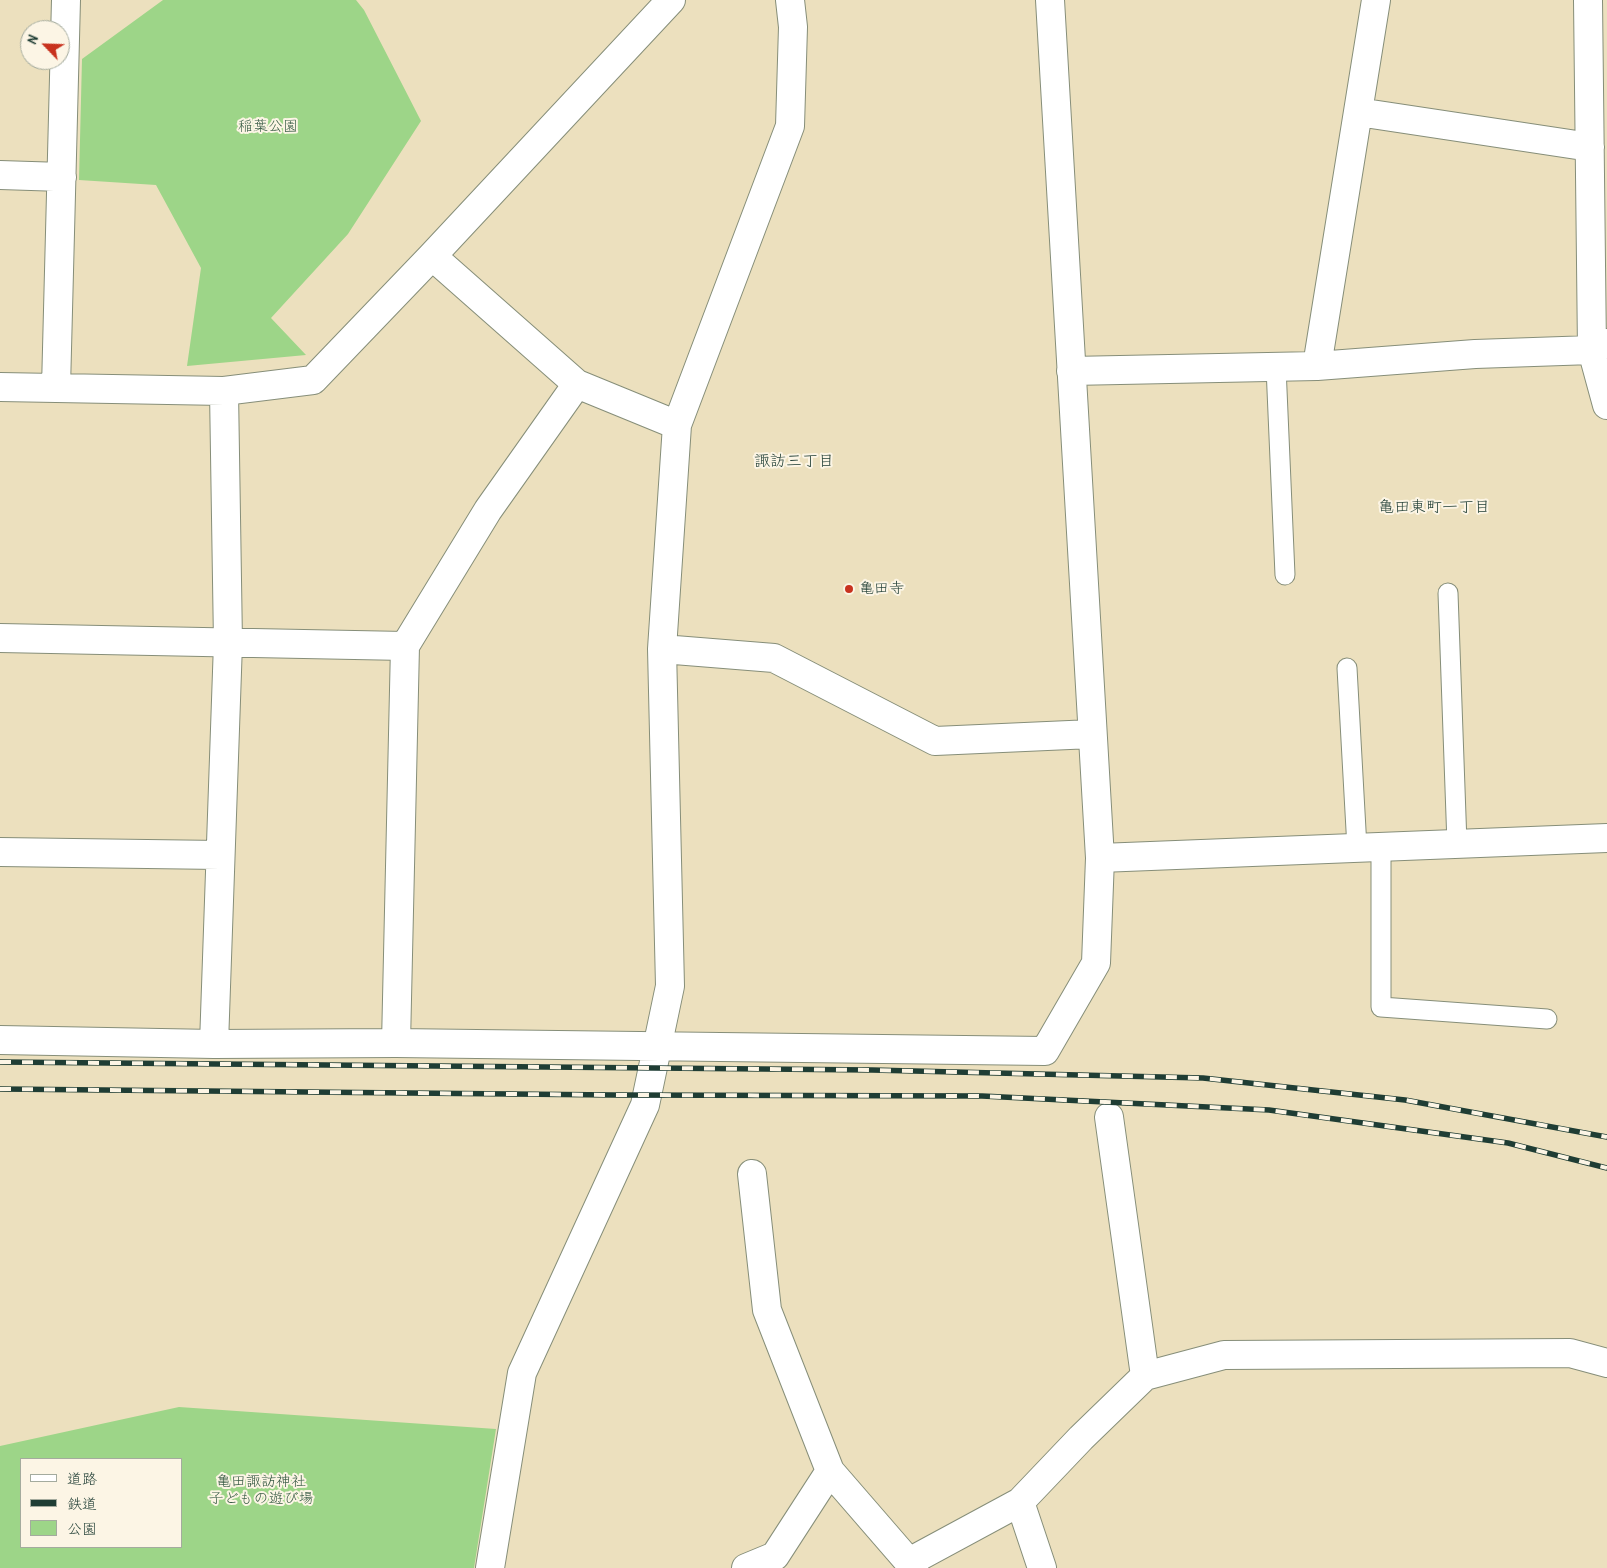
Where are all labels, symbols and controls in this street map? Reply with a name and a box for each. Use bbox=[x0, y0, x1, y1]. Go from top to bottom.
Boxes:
north arrow bbox=[20, 20, 70, 70]
text: N bbox=[22, 32, 42, 46]
park label: 稲葉公園 bbox=[238, 118, 298, 136]
district label: 諏訪三丁目 bbox=[754, 452, 834, 472]
district label: 亀田東町一丁目 bbox=[1378, 498, 1490, 518]
place label: 亀田寺 bbox=[859, 580, 904, 598]
marker: 亀田寺 bbox=[843, 583, 855, 595]
legend bbox=[20, 1458, 182, 1548]
text: 道路 bbox=[67, 1468, 97, 1489]
park label: 亀田諏訪神社 子どもの遊び場 bbox=[209, 1473, 313, 1508]
text: 鉄道 bbox=[67, 1493, 97, 1514]
text: 公園 bbox=[67, 1518, 97, 1539]

